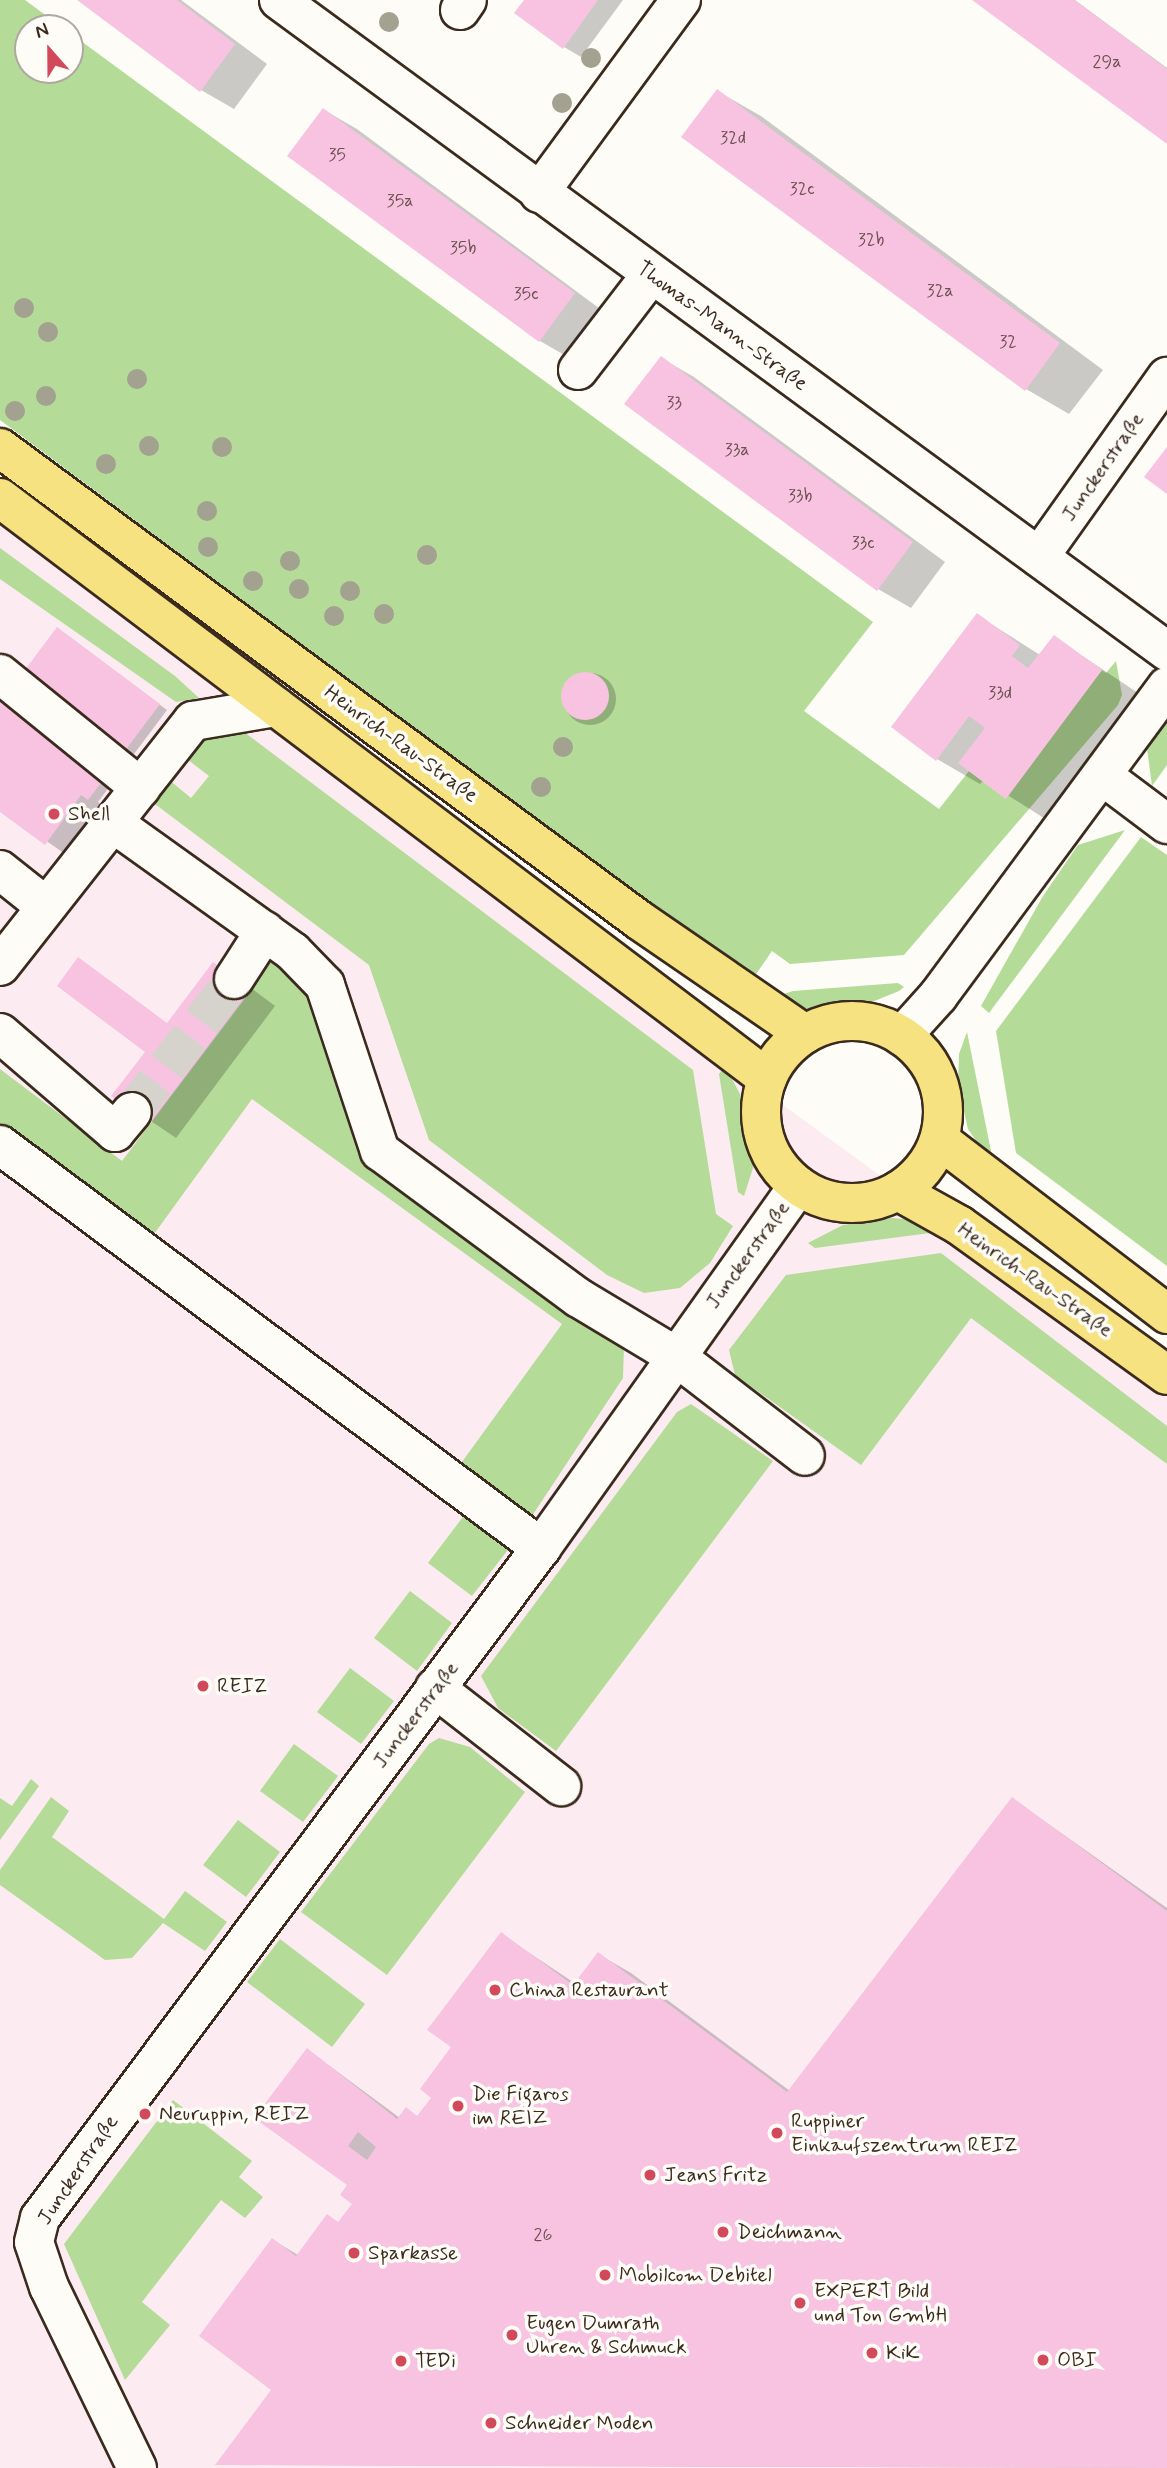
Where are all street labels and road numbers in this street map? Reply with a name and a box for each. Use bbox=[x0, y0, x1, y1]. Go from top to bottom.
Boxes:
street label: Thomas-Mann-Straße bbox=[632, 256, 812, 396]
street label: Junckerstraße bbox=[1056, 408, 1150, 526]
street label: Heinrich-Rau-Straße bbox=[319, 680, 483, 808]
street label: Junckerstraße bbox=[700, 1196, 796, 1314]
street label: Heinrich-Rau-Straße bbox=[952, 1217, 1118, 1343]
street label: Junckerstraße bbox=[368, 1657, 464, 1773]
street label: Junckerstraße bbox=[32, 2110, 124, 2230]

